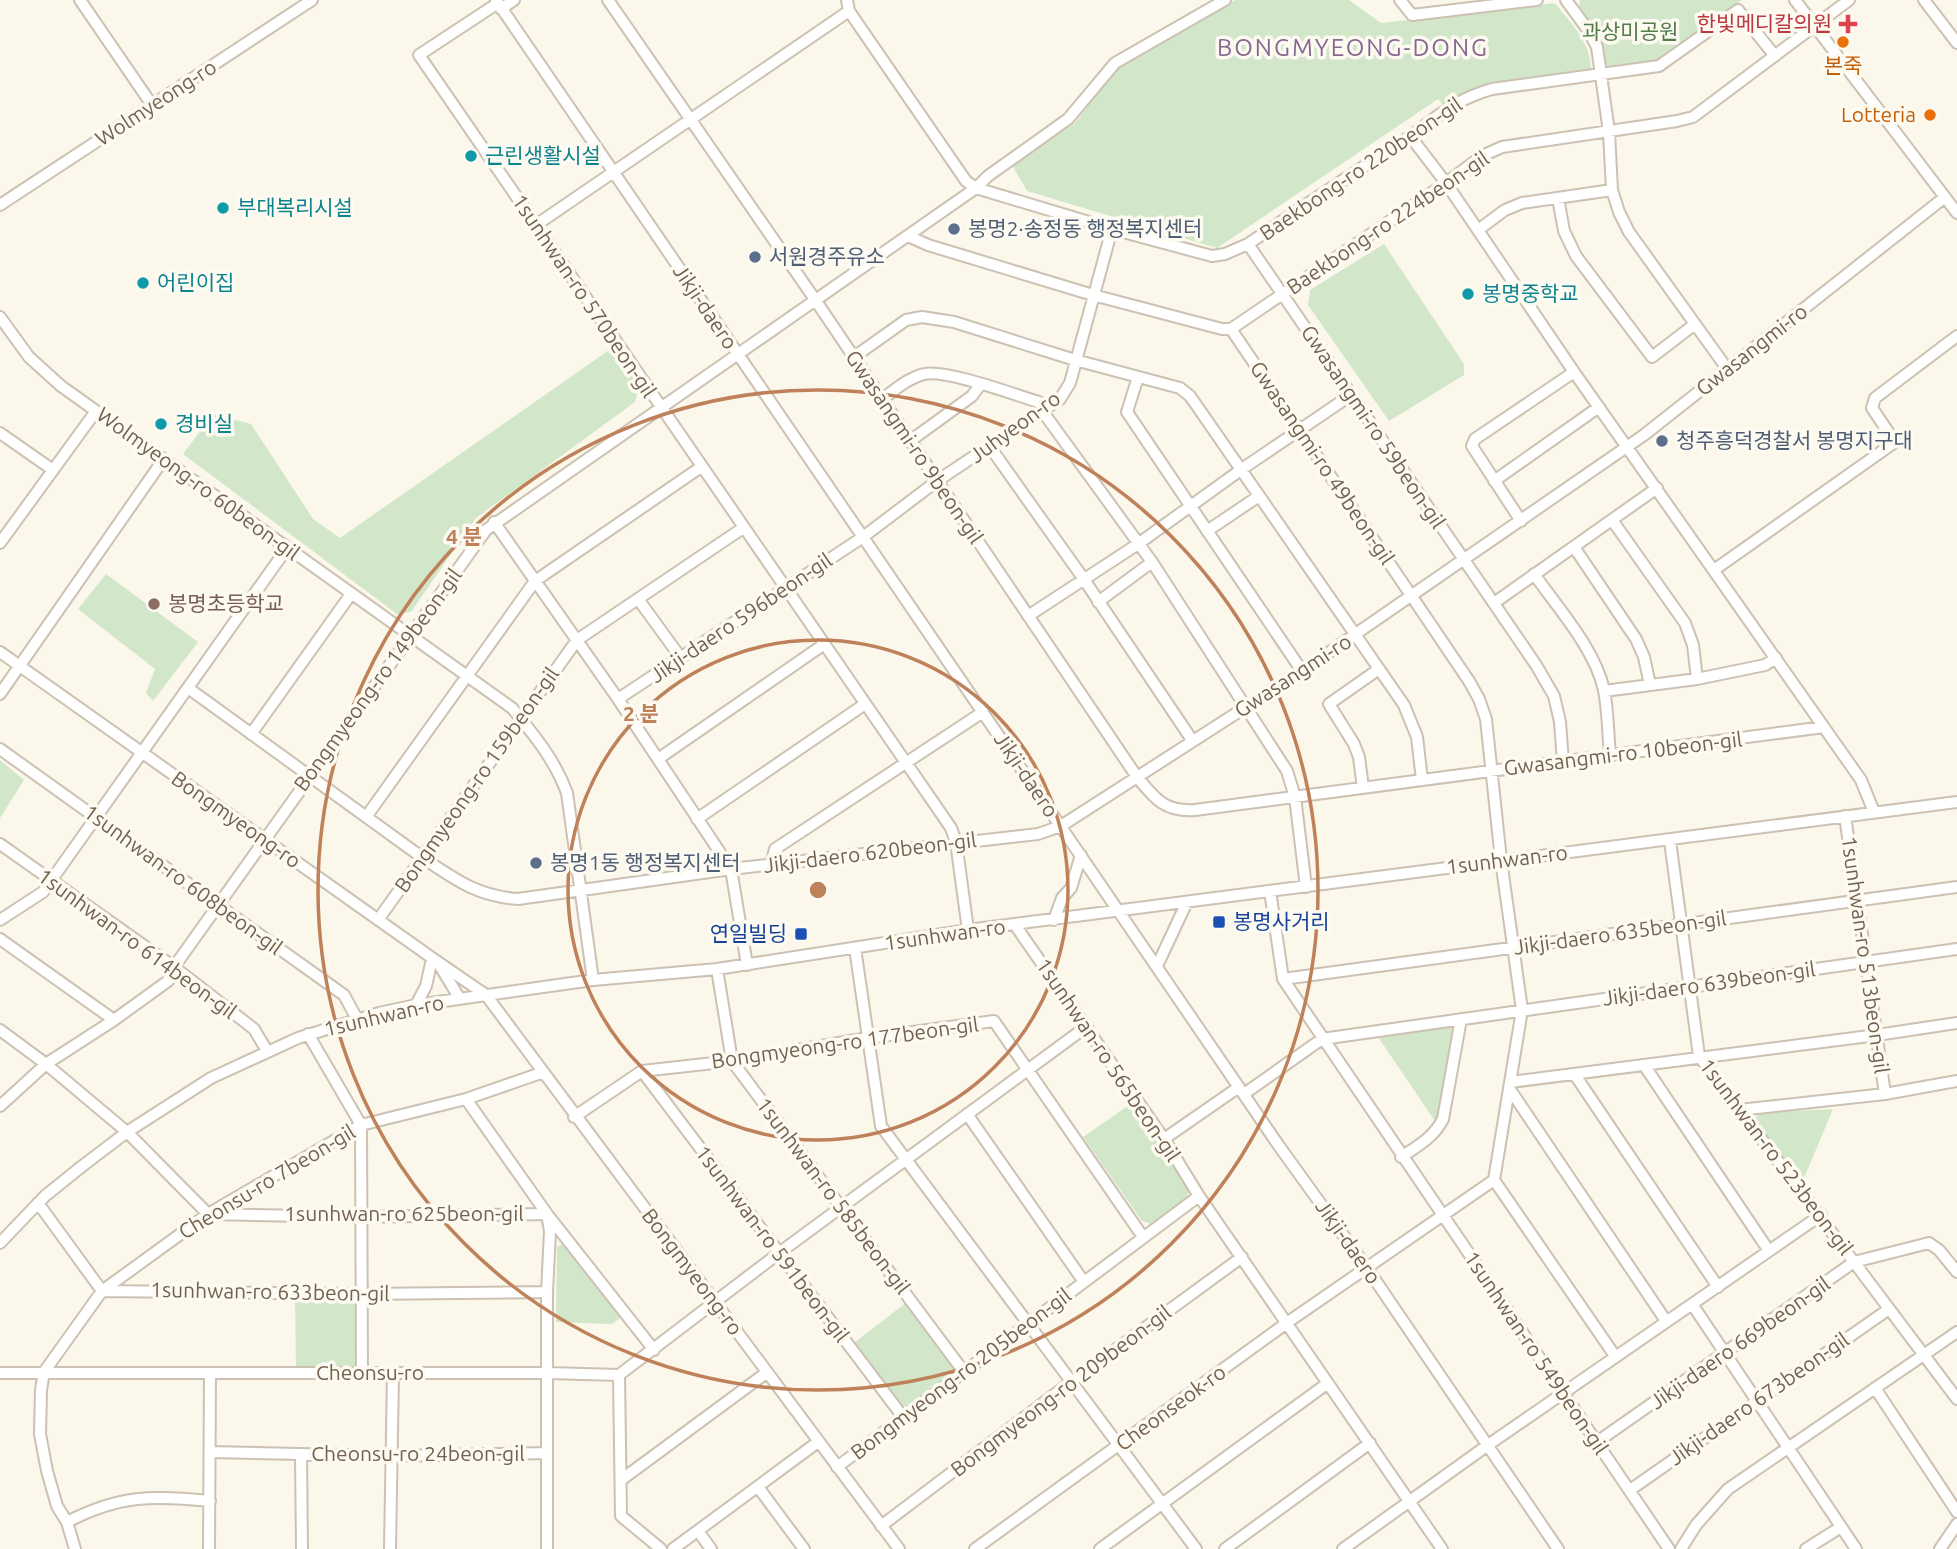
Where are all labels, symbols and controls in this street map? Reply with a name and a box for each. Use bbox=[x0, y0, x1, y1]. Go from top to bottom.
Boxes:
place label: 한빛메디칼의원 bbox=[1697, 11, 1832, 35]
marker: 한빛메디칼의원 bbox=[1838, 14, 1858, 34]
park label: 과상미공원 bbox=[1582, 19, 1678, 43]
district label: BONGMYEONG-DONG bbox=[1217, 34, 1489, 61]
marker: 본죽 bbox=[1835, 34, 1851, 50]
place label: 본죽 bbox=[1824, 53, 1862, 77]
street label: Wolmyeong-ro bbox=[90, 54, 220, 150]
street label: Baekbong-ro 220beon-gil bbox=[1255, 92, 1466, 245]
place label: Lotteria bbox=[1841, 102, 1916, 126]
marker: Lotteria bbox=[1922, 107, 1938, 123]
place label: 근린생활시설 bbox=[485, 143, 601, 167]
street label: Baekbong-ro 224beon-gil bbox=[1282, 146, 1493, 299]
marker: 근린생활시설 bbox=[463, 148, 479, 164]
street label: 1sunhwan-ro 570beon-gil bbox=[508, 189, 662, 401]
place label: 부대복리시설 bbox=[237, 195, 353, 219]
marker: 부대복리시설 bbox=[215, 200, 231, 216]
place label: 봉명2·송정동 행정복지센터 bbox=[968, 216, 1202, 240]
marker: 봉명2·송정동 행정복지센터 bbox=[946, 221, 962, 237]
place label: 서원경주유소 bbox=[769, 244, 885, 268]
marker: 서원경주유소 bbox=[747, 249, 763, 265]
street label: Jikji-daero bbox=[669, 259, 743, 353]
place label: 어린이집 bbox=[157, 270, 234, 294]
marker: 어린이집 bbox=[135, 275, 151, 291]
place label: 봉명중학교 bbox=[1482, 281, 1579, 305]
marker: 봉명중학교 bbox=[1460, 286, 1476, 302]
street label: Gwasangmi-ro bbox=[1691, 298, 1812, 400]
street label: Gwasangmi-ro 59beon-gil bbox=[1297, 320, 1451, 533]
street label: Gwasangmi-ro 9beon-gil bbox=[841, 345, 989, 548]
street label: Gwasangmi-ro 49beon-gil bbox=[1246, 356, 1400, 569]
street label: Juhyeon-ro bbox=[964, 385, 1064, 467]
street label: Wolmyeong-ro 60beon-gil bbox=[93, 402, 305, 565]
place label: 경비실 bbox=[175, 411, 233, 435]
marker: 경비실 bbox=[153, 416, 169, 432]
place label: 청주흥덕경찰서 봉명지구대 bbox=[1676, 428, 1913, 452]
marker: 청주흥덕경찰서 봉명지구대 bbox=[1654, 433, 1670, 449]
text: 4 분 bbox=[446, 524, 482, 548]
street label: Jikji-daero 596beon-gil bbox=[645, 547, 836, 687]
street label: Bongmyeong-ro 149beon-gil bbox=[288, 563, 466, 795]
place label: 봉명초등학교 bbox=[168, 591, 284, 615]
marker: 봉명초등학교 bbox=[146, 596, 162, 612]
street label: Gwasangmi-ro bbox=[1230, 628, 1355, 722]
street label: Bongmyeong-ro 159beon-gil bbox=[389, 662, 563, 897]
text: 2 분 bbox=[623, 701, 659, 725]
street label: Gwasangmi-ro 10beon-gil bbox=[1502, 726, 1743, 780]
street label: Jikji-daero bbox=[990, 727, 1064, 821]
street label: Bongmyeong-ro bbox=[167, 766, 306, 873]
street label: 1sunhwan-ro 608beon-gil bbox=[80, 799, 288, 959]
street label: Jikji-daero 620beon-gil bbox=[762, 827, 978, 877]
street label: 1sunhwan-ro 513beon-gil bbox=[1837, 835, 1895, 1075]
street label: 1sunhwan-ro bbox=[1445, 840, 1569, 878]
place label: 봉명1동 행정복지센터 bbox=[550, 850, 741, 874]
marker: 봉명1동 행정복지센터 bbox=[528, 855, 544, 871]
street label: 1sunhwan-ro 614beon-gil bbox=[34, 863, 242, 1023]
centre of rings bbox=[806, 878, 830, 902]
street label: Jikji-daero 635beon-gil bbox=[1512, 905, 1728, 959]
place label: 봉명사거리 bbox=[1233, 909, 1330, 933]
street label: 1sunhwan-ro bbox=[883, 914, 1007, 954]
marker: 봉명사거리 bbox=[1211, 914, 1227, 930]
place label: 연일빌딩 bbox=[710, 921, 787, 945]
marker: 연일빌딩 bbox=[793, 926, 809, 942]
street label: 1sunhwan-ro 565beon-gil bbox=[1032, 953, 1186, 1165]
street label: Jikji-daero 639beon-gil bbox=[1601, 956, 1817, 1010]
street label: 1sunhwan-ro bbox=[322, 990, 446, 1040]
street label: Bongmyeong-ro 177beon-gil bbox=[710, 1011, 980, 1073]
street label: 1sunhwan-ro 523beon-gil bbox=[1695, 1054, 1858, 1259]
street label: 1sunhwan-ro 585beon-gil bbox=[752, 1093, 915, 1298]
street label: Cheonsu-ro 7beon-gil bbox=[174, 1119, 359, 1243]
street label: 1sunhwan-ro 591beon-gil bbox=[691, 1141, 854, 1346]
street label: Jikji-daero bbox=[1311, 1195, 1387, 1288]
street label: 1sunhwan-ro 625beon-gil bbox=[284, 1201, 524, 1225]
street label: Bongmyeong-ro bbox=[637, 1203, 748, 1339]
street label: 1sunhwan-ro 549beon-gil bbox=[1460, 1246, 1614, 1458]
street label: Jikji-daero 669beon-gil bbox=[1645, 1271, 1834, 1414]
street label: 1sunhwan-ro 633beon-gil bbox=[150, 1277, 390, 1305]
street label: Bongmyeong-ro 205beon-gil bbox=[846, 1283, 1075, 1464]
street label: Bongmyeong-ro 209beon-gil bbox=[946, 1300, 1175, 1481]
street label: Jikji-daero 673beon-gil bbox=[1664, 1327, 1853, 1470]
street label: Cheonseok-ro bbox=[1111, 1359, 1230, 1455]
street label: Cheonsu-ro bbox=[316, 1360, 424, 1384]
street label: Cheonsu-ro 24beon-gil bbox=[311, 1441, 525, 1465]

